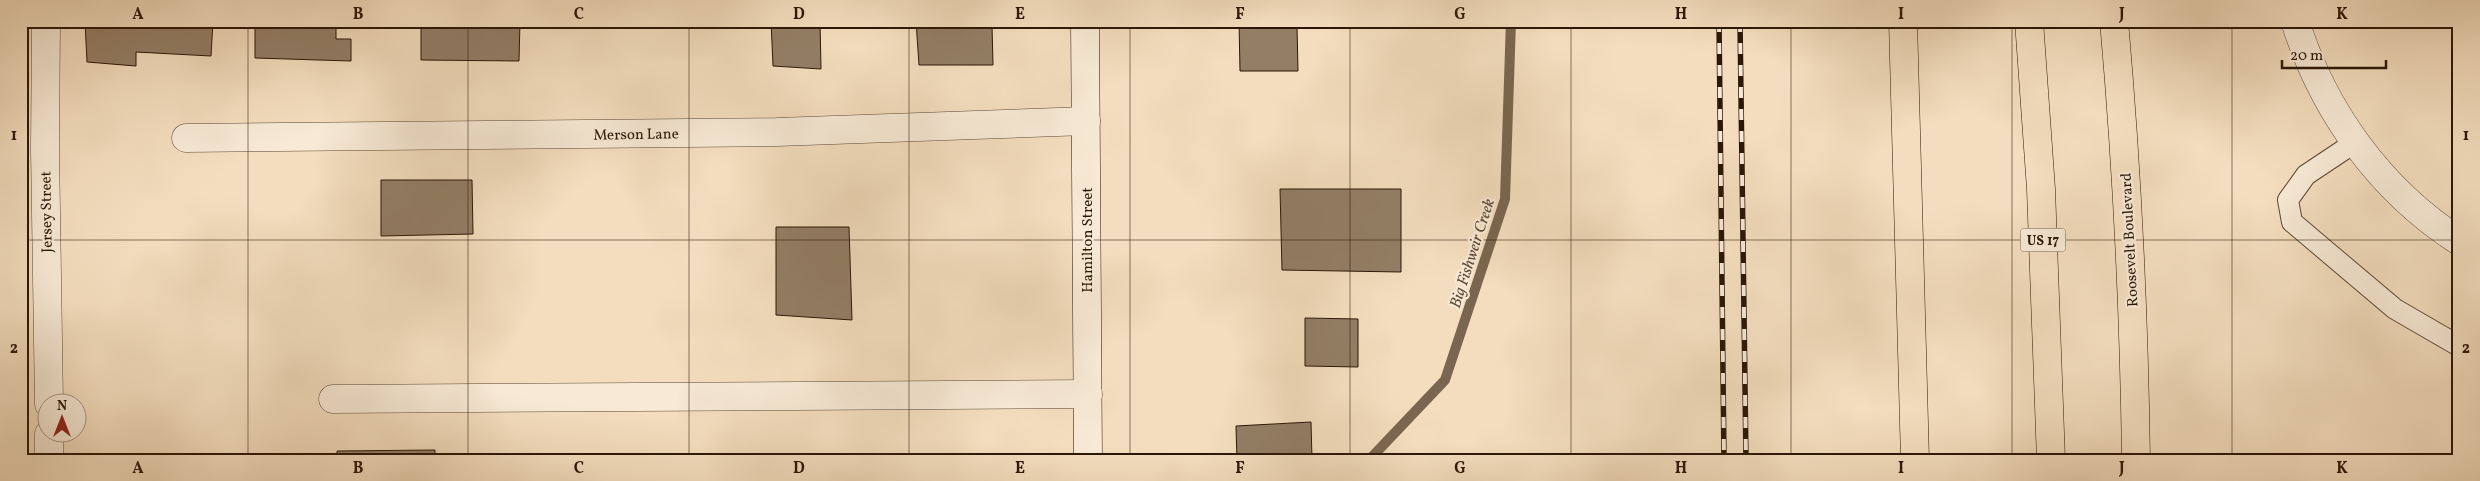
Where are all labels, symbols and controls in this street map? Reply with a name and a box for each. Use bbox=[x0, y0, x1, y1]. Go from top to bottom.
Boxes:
text: A bbox=[132, 4, 144, 26]
text: B bbox=[353, 4, 364, 26]
text: C bbox=[574, 4, 584, 26]
text: D bbox=[793, 4, 805, 26]
text: E bbox=[1015, 4, 1025, 26]
text: F bbox=[1235, 4, 1245, 26]
text: G bbox=[1454, 4, 1466, 26]
text: H bbox=[1675, 4, 1687, 26]
text: I bbox=[1898, 4, 1904, 26]
text: J bbox=[2118, 4, 2125, 26]
text: K bbox=[2336, 4, 2348, 26]
scale bar bbox=[2282, 38, 2386, 70]
text: 20 m bbox=[2290, 46, 2323, 67]
street label: Merson Lane bbox=[593, 124, 679, 147]
text: 1 bbox=[11, 125, 17, 147]
text: 1 bbox=[2463, 125, 2469, 147]
street label: Jersey Street bbox=[36, 171, 59, 253]
street label: Roosevelt Boulevard bbox=[2116, 172, 2144, 308]
street label: Hamilton Street bbox=[1078, 187, 1099, 293]
water label: Big Fishweir Creek bbox=[1445, 196, 1501, 311]
road number: US 17 bbox=[2020, 228, 2066, 252]
text: 2 bbox=[10, 338, 18, 360]
text: 2 bbox=[2462, 338, 2470, 360]
north arrow bbox=[38, 394, 88, 444]
text: N bbox=[57, 397, 67, 416]
text: A bbox=[132, 458, 144, 480]
text: B bbox=[353, 458, 364, 480]
text: C bbox=[574, 458, 584, 480]
text: D bbox=[793, 458, 805, 480]
text: E bbox=[1015, 458, 1025, 480]
text: F bbox=[1235, 458, 1245, 480]
text: G bbox=[1454, 458, 1466, 480]
text: H bbox=[1675, 458, 1687, 480]
text: I bbox=[1898, 458, 1904, 480]
text: J bbox=[2118, 458, 2125, 480]
text: K bbox=[2336, 458, 2348, 480]

